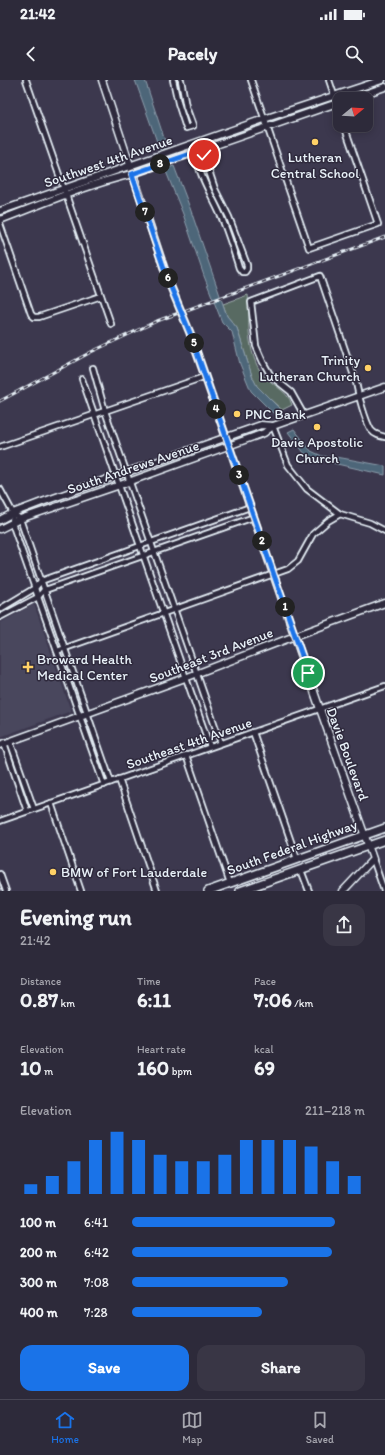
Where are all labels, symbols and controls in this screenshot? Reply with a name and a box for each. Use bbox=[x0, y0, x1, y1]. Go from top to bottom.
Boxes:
text: 21:42 bbox=[20, 5, 55, 23]
icon: back bbox=[20, 43, 42, 65]
text: Pacely bbox=[168, 43, 217, 65]
icon: search bbox=[343, 43, 365, 65]
north arrow bbox=[333, 92, 373, 132]
map controls bbox=[333, 92, 373, 132]
street label: Southwest 4th Avenue bbox=[42, 131, 175, 191]
marker: Lutheran Central School bbox=[310, 137, 320, 147]
pin bbox=[187, 138, 221, 172]
icon: check bbox=[193, 144, 215, 166]
place label: Lutheran Central School bbox=[271, 149, 359, 182]
pin: 8 bbox=[150, 154, 170, 174]
text: 8 bbox=[157, 157, 163, 170]
pin: 7 bbox=[135, 202, 155, 222]
text: 7 bbox=[142, 205, 148, 218]
pin: 6 bbox=[158, 268, 178, 288]
text: 6 bbox=[165, 271, 171, 284]
pin: 5 bbox=[184, 333, 204, 353]
text: 5 bbox=[191, 336, 197, 349]
place label: Trinity Lutheran Church bbox=[259, 352, 360, 385]
marker: Trinity Lutheran Church bbox=[363, 363, 373, 373]
pin: 4 bbox=[206, 399, 226, 419]
text: 4 bbox=[213, 402, 219, 415]
place label: PNC Bank bbox=[245, 406, 306, 423]
marker: PNC Bank bbox=[232, 409, 242, 419]
marker: Davie Apostolic Church bbox=[312, 422, 322, 432]
place label: Davie Apostolic Church bbox=[271, 434, 364, 467]
street label: South Andrews Avenue bbox=[65, 437, 202, 498]
pin: 3 bbox=[229, 465, 249, 485]
text: 3 bbox=[236, 468, 242, 481]
pin: 2 bbox=[252, 531, 272, 551]
text: 2 bbox=[259, 534, 265, 547]
pin: 1 bbox=[275, 597, 295, 617]
text: 1 bbox=[282, 600, 288, 613]
street label: Southeast 3rd Avenue bbox=[147, 624, 276, 687]
place label: Broward Health Medical Center bbox=[37, 651, 133, 684]
pin bbox=[291, 656, 325, 690]
marker: Broward Health Medical Center bbox=[22, 661, 34, 673]
icon: arrive bbox=[297, 662, 319, 684]
street label: Davie Boulevard bbox=[323, 705, 372, 803]
street label: Southeast 4th Avenue bbox=[124, 714, 255, 773]
street label: South Federal Highway bbox=[225, 816, 360, 879]
place label: BMW of Fort Lauderdale bbox=[61, 864, 208, 881]
marker: BMW of Fort Lauderdale bbox=[48, 867, 58, 877]
text: Evening run bbox=[20, 904, 132, 931]
button: share bbox=[323, 904, 365, 946]
text: 21:42 bbox=[20, 933, 51, 948]
text: Distance bbox=[20, 975, 61, 988]
text: Time bbox=[137, 975, 160, 988]
text: Pace bbox=[254, 975, 276, 988]
text: 0.87 bbox=[20, 988, 58, 1012]
text: 6:11 bbox=[137, 988, 171, 1012]
text: 7:06 bbox=[254, 988, 292, 1012]
text: km bbox=[58, 997, 75, 1010]
text: /km bbox=[292, 997, 313, 1010]
text: Elevation bbox=[20, 1043, 64, 1056]
text: Heart rate bbox=[137, 1043, 186, 1056]
text: kcal bbox=[254, 1043, 274, 1056]
text: 10 bbox=[20, 1056, 42, 1080]
text: 160 bbox=[137, 1056, 169, 1080]
text: 69 bbox=[254, 1056, 275, 1080]
text: m bbox=[42, 1065, 53, 1078]
text: bpm bbox=[169, 1065, 192, 1078]
text: Elevation bbox=[20, 1103, 72, 1118]
text: 211–218 m bbox=[305, 1103, 365, 1118]
text: 100 m bbox=[20, 1215, 56, 1230]
text: 6:41 bbox=[84, 1215, 108, 1230]
text: 200 m bbox=[20, 1245, 57, 1260]
text: 6:42 bbox=[84, 1245, 109, 1260]
text: 300 m bbox=[20, 1275, 57, 1290]
text: 7:08 bbox=[84, 1275, 109, 1290]
text: 400 m bbox=[20, 1305, 58, 1320]
text: 7:28 bbox=[84, 1305, 108, 1320]
button: Save bbox=[20, 1345, 189, 1391]
button: Share bbox=[197, 1345, 365, 1391]
tab: Home bbox=[51, 1409, 79, 1446]
tab: Map bbox=[181, 1409, 203, 1446]
tab: Saved bbox=[306, 1409, 334, 1446]

